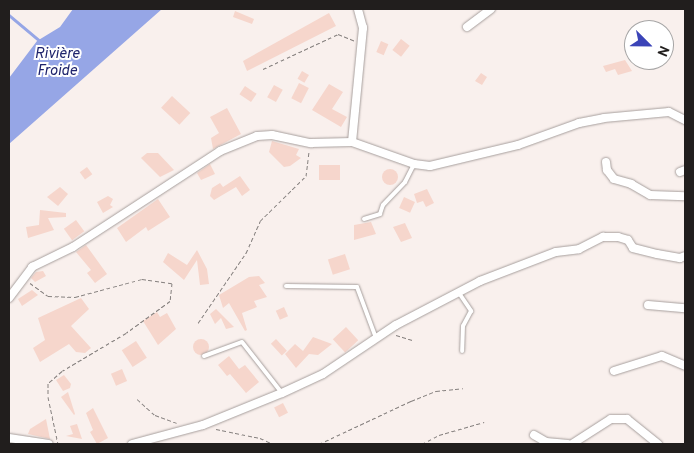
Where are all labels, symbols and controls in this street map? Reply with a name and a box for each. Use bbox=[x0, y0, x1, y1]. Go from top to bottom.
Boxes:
north arrow bbox=[624, 20, 674, 70]
text: N bbox=[653, 43, 672, 59]
water label: Rivière Froide bbox=[34, 45, 80, 80]

